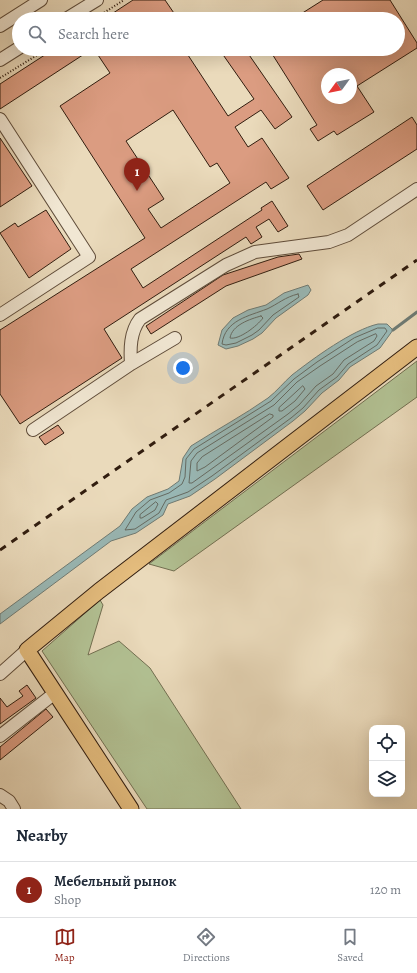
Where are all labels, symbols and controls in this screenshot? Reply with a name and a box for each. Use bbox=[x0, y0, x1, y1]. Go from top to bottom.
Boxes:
search box bbox=[12, 12, 405, 56]
icon: search bbox=[26, 23, 48, 45]
text: Search here bbox=[58, 24, 129, 44]
north arrow bbox=[321, 68, 357, 104]
pin: 1 bbox=[124, 158, 150, 191]
your location bbox=[173, 358, 193, 378]
map controls bbox=[369, 725, 405, 797]
button: locate bbox=[369, 725, 405, 761]
button: layers bbox=[369, 761, 405, 797]
text: Nearby bbox=[16, 824, 67, 847]
text: Мебельный рынок bbox=[54, 871, 177, 891]
text: 1 bbox=[27, 881, 31, 898]
text: 120 m bbox=[370, 881, 401, 898]
text: Shop bbox=[54, 891, 81, 908]
tab: Map bbox=[54, 926, 76, 965]
tab: Directions bbox=[183, 926, 230, 965]
tab: Saved bbox=[337, 926, 363, 965]

